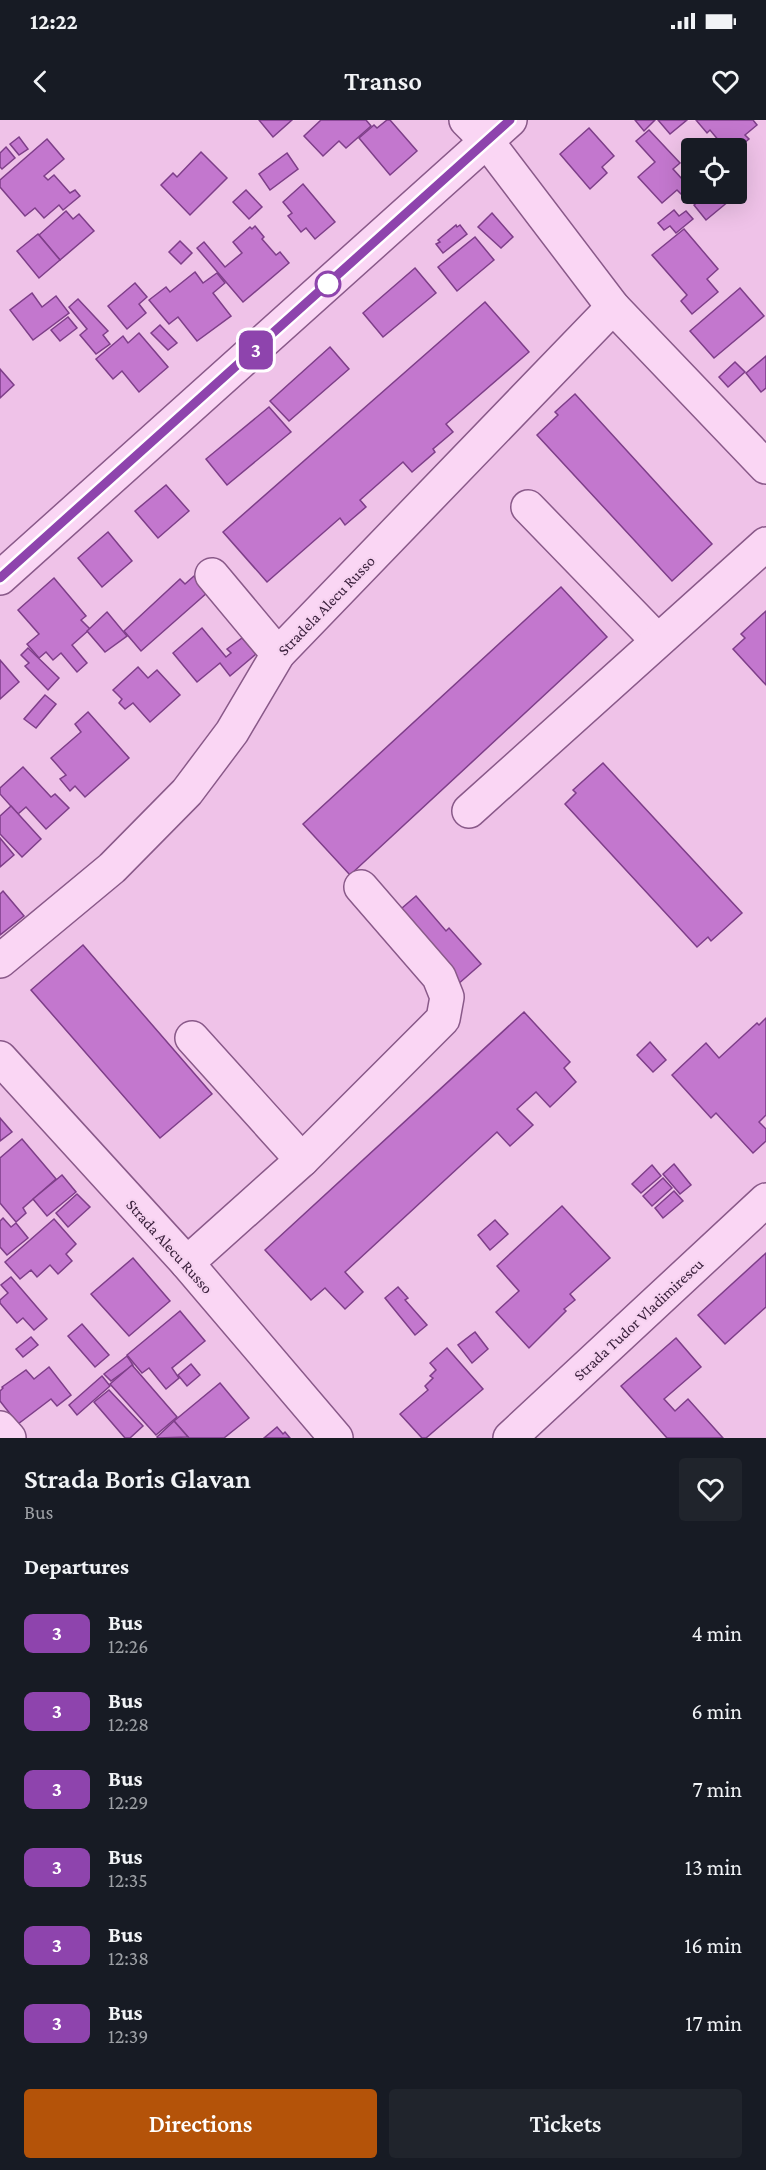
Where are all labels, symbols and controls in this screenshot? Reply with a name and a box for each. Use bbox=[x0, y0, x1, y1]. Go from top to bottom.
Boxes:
text: 12:22 bbox=[30, 9, 78, 34]
icon: back bbox=[24, 65, 57, 98]
icon: heart bbox=[709, 65, 742, 98]
text: Transo bbox=[344, 66, 422, 96]
map controls bbox=[681, 138, 747, 204]
button: locate bbox=[681, 138, 747, 204]
unlabelled marker bbox=[315, 271, 341, 297]
line badge: 3 bbox=[236, 330, 276, 370]
text: 3 bbox=[251, 338, 261, 362]
street label: Stradela Alecu Russo bbox=[274, 552, 378, 659]
street label: Strada Alecu Russo bbox=[123, 1196, 216, 1297]
street label: Strada Tudor Vladimirescu bbox=[570, 1255, 707, 1384]
button: heart bbox=[679, 1458, 742, 1521]
text: Strada Boris Glavan bbox=[24, 1463, 251, 1494]
text: Bus bbox=[24, 1501, 53, 1523]
text: Departures bbox=[24, 1554, 129, 1579]
text: Bus bbox=[108, 1610, 142, 1635]
text: 3 bbox=[52, 1621, 62, 1645]
text: 4 min bbox=[691, 1621, 742, 1646]
text: 12:26 bbox=[108, 1635, 148, 1657]
text: Bus bbox=[108, 1688, 142, 1713]
text: 3 bbox=[52, 1699, 62, 1723]
text: 6 min bbox=[691, 1699, 742, 1724]
text: 12:28 bbox=[108, 1713, 149, 1735]
text: Bus bbox=[108, 1766, 142, 1791]
text: 3 bbox=[52, 1777, 62, 1801]
text: 7 min bbox=[692, 1777, 742, 1802]
text: 12:29 bbox=[108, 1791, 148, 1813]
text: Bus bbox=[108, 1844, 142, 1869]
text: 3 bbox=[52, 1855, 62, 1879]
text: 13 min bbox=[685, 1855, 742, 1880]
text: 12:35 bbox=[108, 1869, 148, 1891]
text: Bus bbox=[108, 1922, 142, 1947]
text: 3 bbox=[52, 1933, 62, 1957]
text: 16 min bbox=[684, 1933, 742, 1958]
text: 12:38 bbox=[108, 1947, 149, 1969]
text: Bus bbox=[108, 2000, 142, 2025]
text: 3 bbox=[52, 2011, 62, 2035]
text: 17 min bbox=[685, 2011, 742, 2036]
text: 12:39 bbox=[108, 2025, 148, 2047]
button: Directions bbox=[24, 2089, 377, 2158]
button: Tickets bbox=[389, 2089, 742, 2158]

